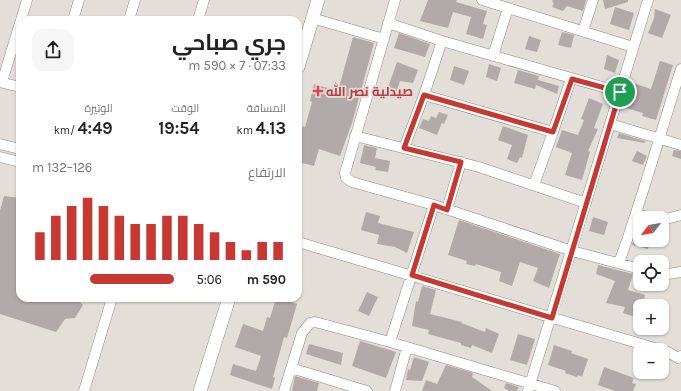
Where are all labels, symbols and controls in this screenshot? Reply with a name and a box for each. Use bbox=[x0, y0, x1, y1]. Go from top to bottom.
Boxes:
button: share bbox=[32, 29, 74, 71]
text: جري صباحي bbox=[172, 30, 286, 56]
text: 07:33 · 7 × 590 m bbox=[188, 58, 286, 73]
pin bbox=[603, 75, 637, 109]
icon: arrive bbox=[609, 81, 631, 103]
place label: صيدلية نصر الله bbox=[326, 82, 413, 99]
marker: صيدلية نصر الله bbox=[313, 86, 323, 96]
text: الوتيرة bbox=[84, 102, 113, 115]
text: الوقت bbox=[171, 102, 199, 115]
text: المسافة bbox=[247, 102, 286, 115]
text: 4:49 bbox=[77, 118, 113, 138]
text: 19:54 bbox=[158, 118, 199, 138]
text: 4.13 bbox=[256, 118, 286, 138]
text: /km bbox=[54, 124, 77, 137]
text: km bbox=[236, 124, 256, 137]
text: 126–132 m bbox=[32, 160, 92, 175]
text: الارتفاع bbox=[248, 165, 286, 180]
north arrow bbox=[633, 211, 669, 247]
map controls bbox=[633, 211, 669, 379]
button: locate bbox=[633, 255, 669, 291]
text: 5:06 bbox=[197, 272, 222, 287]
text: 590 m bbox=[247, 272, 286, 287]
button: + bbox=[633, 299, 669, 335]
button: − bbox=[633, 343, 669, 379]

